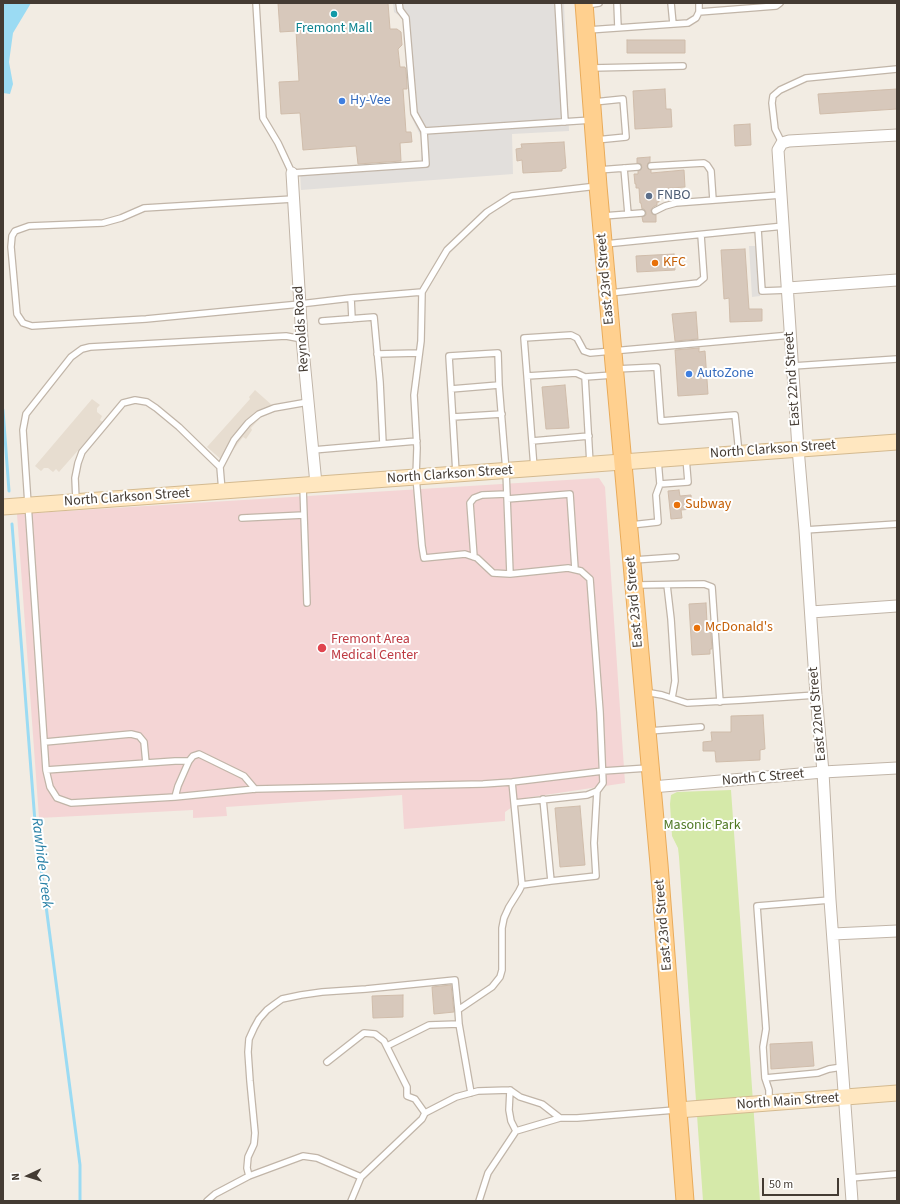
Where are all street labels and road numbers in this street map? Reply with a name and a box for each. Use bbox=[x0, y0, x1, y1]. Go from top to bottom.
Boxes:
street label: East 23rd Street bbox=[594, 233, 618, 325]
street label: Reynolds Road bbox=[291, 285, 313, 373]
street label: East 22nd Street bbox=[781, 331, 805, 427]
street label: North Clarkson Street bbox=[710, 437, 836, 463]
street label: North Clarkson Street bbox=[387, 462, 513, 488]
street label: North Clarkson Street bbox=[64, 485, 190, 511]
street label: East 23rd Street bbox=[623, 556, 647, 648]
street label: East 22nd Street bbox=[806, 666, 830, 762]
street label: North C Street bbox=[721, 766, 805, 790]
street label: East 23rd Street bbox=[652, 879, 676, 971]
street label: North Main Street bbox=[736, 1090, 840, 1114]

